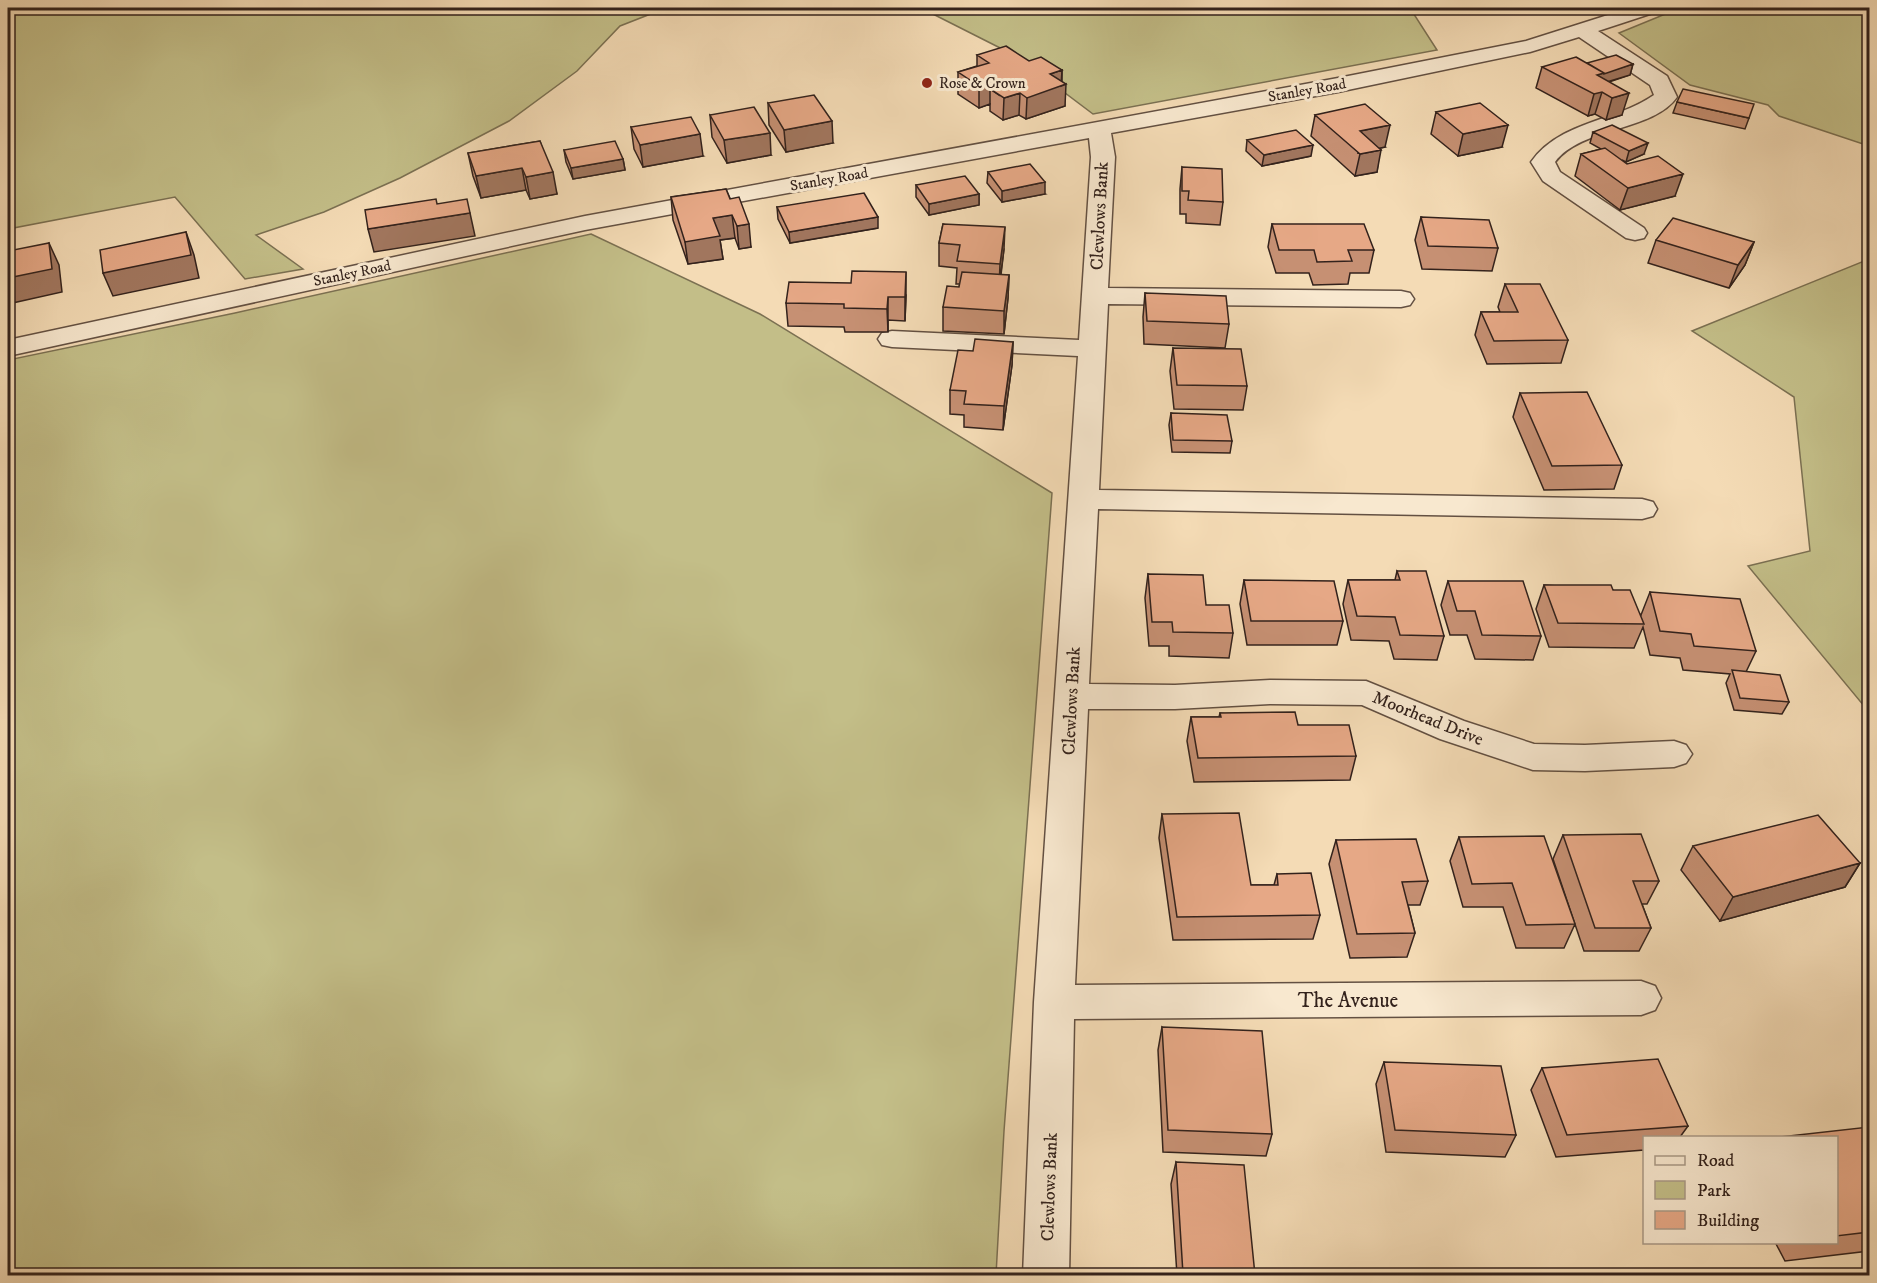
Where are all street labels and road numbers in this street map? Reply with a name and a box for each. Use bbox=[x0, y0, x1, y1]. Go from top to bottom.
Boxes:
street label: Stanley Road bbox=[1267, 74, 1348, 107]
street label: Clewlows Bank bbox=[1086, 161, 1114, 271]
street label: Stanley Road bbox=[789, 163, 870, 196]
street label: Stanley Road bbox=[312, 256, 393, 291]
street label: Clewlows Bank bbox=[1058, 646, 1086, 756]
street label: Moorhead Drive bbox=[1369, 687, 1486, 751]
street label: The Avenue bbox=[1298, 988, 1399, 1014]
street label: Clewlows Bank bbox=[1037, 1132, 1063, 1242]

